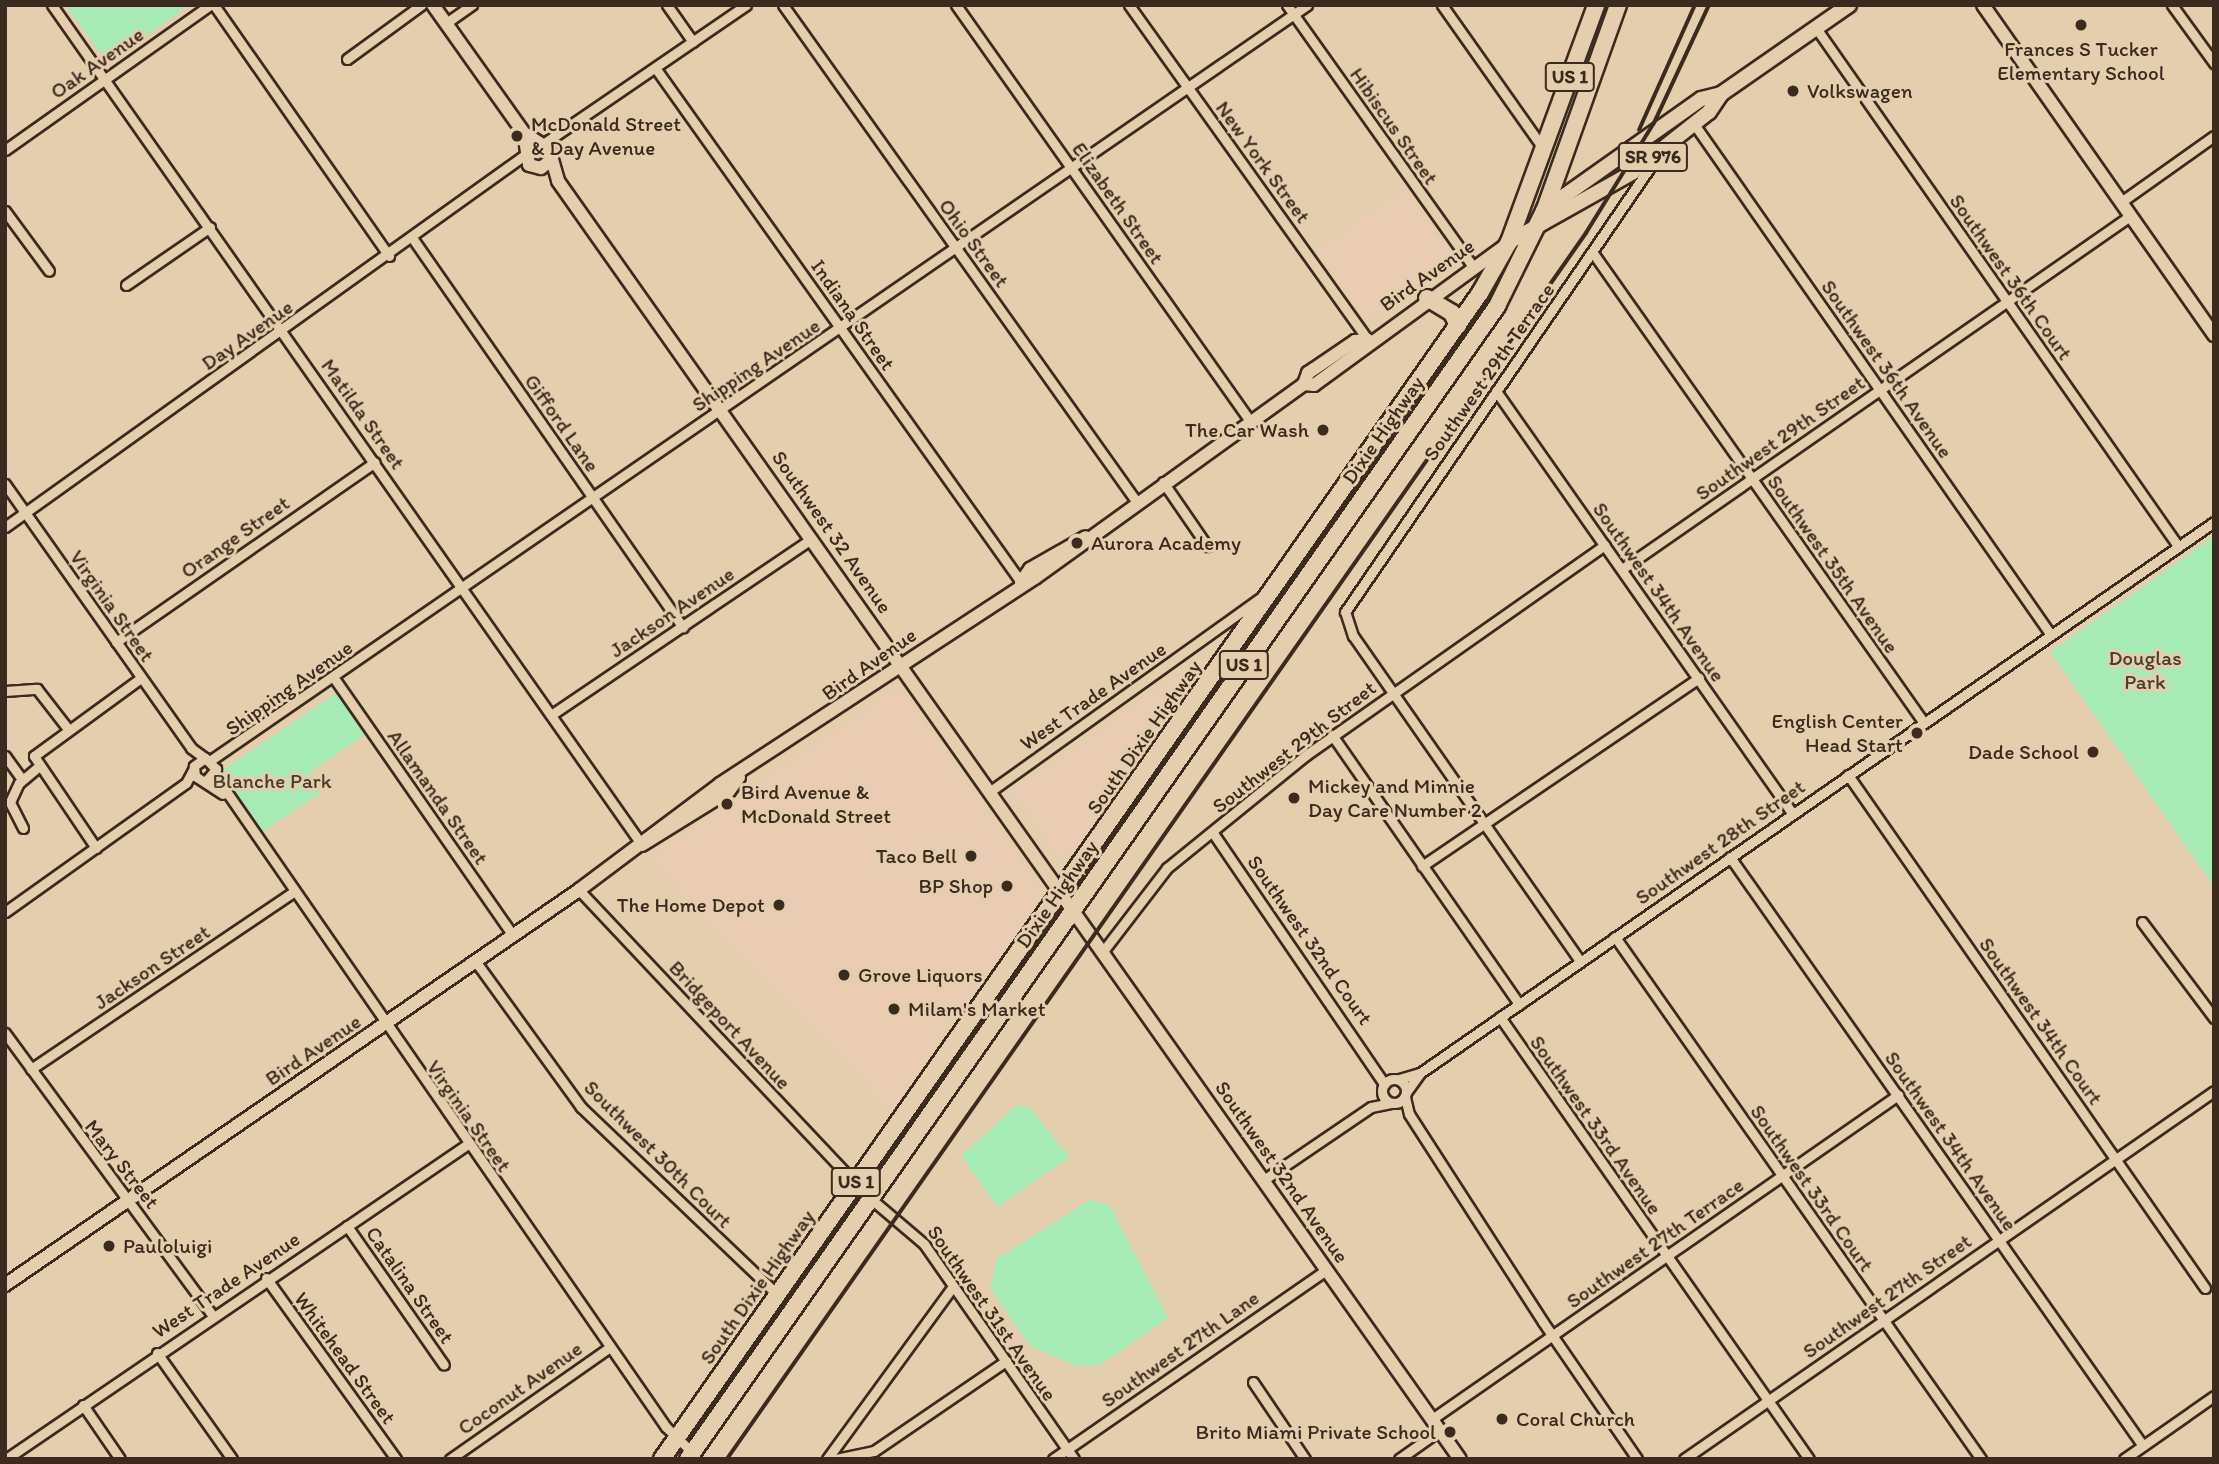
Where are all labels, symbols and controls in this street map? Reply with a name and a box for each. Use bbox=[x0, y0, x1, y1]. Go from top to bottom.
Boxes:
marker: Frances S Tucker Elementary School bbox=[2073, 17, 2089, 33]
street label: Oak Avenue bbox=[46, 22, 148, 104]
place label: Frances S Tucker Elementary School bbox=[1997, 36, 2165, 86]
road number: US 1 bbox=[1544, 61, 1596, 92]
street label: Hibiscus Street bbox=[1344, 63, 1444, 189]
place label: Volkswagen bbox=[1807, 78, 1913, 104]
marker: Volkswagen bbox=[1785, 83, 1801, 99]
street label: New York Street bbox=[1211, 96, 1315, 228]
place label: McDonald Street & Day Avenue bbox=[531, 111, 681, 161]
marker: McDonald Street & Day Avenue bbox=[509, 128, 525, 144]
street label: Elizabeth Street bbox=[1067, 137, 1169, 269]
road number: SR 976 bbox=[1616, 141, 1690, 172]
street label: Southwest 36th Court bbox=[1944, 189, 2078, 365]
street label: Ohio Street bbox=[934, 194, 1014, 292]
street label: Bird Avenue bbox=[1375, 233, 1479, 317]
street label: Indiana Street bbox=[805, 255, 901, 375]
street label: Southwest 36th Avenue bbox=[1816, 276, 1958, 462]
street label: Southwest 29th Terrace bbox=[1418, 278, 1560, 466]
street label: Day Avenue bbox=[197, 295, 297, 375]
street label: Shipping Avenue bbox=[688, 313, 824, 417]
street label: Matilda Street bbox=[316, 354, 410, 474]
street label: Gifford Lane bbox=[519, 369, 605, 477]
street label: Southwest 29th Street bbox=[1691, 370, 1869, 506]
street label: Dixie Highway bbox=[1337, 371, 1429, 489]
place label: The Car Wash bbox=[1185, 417, 1309, 443]
marker: The Car Wash bbox=[1315, 422, 1331, 438]
street label: Southwest 32 Avenue bbox=[767, 446, 897, 618]
street label: Southwest 35th Avenue bbox=[1762, 471, 1904, 657]
street label: Orange Street bbox=[176, 490, 294, 584]
street label: Southwest 34th Avenue bbox=[1588, 498, 1730, 686]
place label: Aurora Academy bbox=[1091, 530, 1241, 556]
marker: Aurora Academy bbox=[1069, 535, 1085, 551]
street label: Virginia Street bbox=[64, 545, 160, 667]
street label: Jackson Avenue bbox=[605, 561, 739, 663]
street label: Bird Avenue bbox=[817, 622, 921, 706]
street label: Shipping Avenue bbox=[221, 635, 357, 741]
street label: West Trade Avenue bbox=[1016, 637, 1170, 755]
park label: Douglas Park bbox=[2108, 645, 2182, 695]
road number: US 1 bbox=[1218, 650, 1270, 680]
street label: South Dixie Highway bbox=[1081, 655, 1207, 819]
street label: Southwest 29th Street bbox=[1207, 676, 1381, 818]
place label: English Center Head Start bbox=[1771, 708, 1903, 758]
street label: Allamanda Street bbox=[382, 725, 494, 869]
marker: English Center Head Start bbox=[1909, 725, 1925, 741]
place label: Dade School bbox=[1968, 739, 2079, 765]
marker: Dade School bbox=[2085, 744, 2101, 760]
park label: Blanche Park bbox=[213, 768, 331, 794]
place label: Mickey and Minnie Day Care Number 2 bbox=[1308, 773, 1483, 823]
street label: Southwest 28th Street bbox=[1631, 774, 1809, 910]
place label: Bird Avenue & McDonald Street bbox=[741, 779, 891, 829]
marker: Mickey and Minnie Day Care Number 2 bbox=[1286, 790, 1302, 806]
marker: Bird Avenue & McDonald Street bbox=[719, 796, 735, 812]
street label: Dixie Highway bbox=[1011, 835, 1103, 953]
place label: Taco Bell bbox=[876, 843, 957, 869]
marker: Taco Bell bbox=[963, 848, 979, 864]
street label: Southwest 32nd Court bbox=[1242, 850, 1378, 1030]
place label: BP Shop bbox=[919, 873, 993, 899]
marker: BP Shop bbox=[999, 878, 1015, 894]
place label: The Home Depot bbox=[616, 892, 765, 918]
marker: The Home Depot bbox=[771, 897, 787, 913]
street label: Jackson Street bbox=[90, 919, 214, 1015]
street label: Southwest 34th Court bbox=[1974, 933, 2108, 1109]
street label: Bridgeport Avenue bbox=[664, 955, 796, 1095]
place label: Grove Liquors bbox=[858, 962, 982, 988]
marker: Grove Liquors bbox=[836, 967, 852, 983]
place label: Milam's Market bbox=[908, 996, 1046, 1022]
marker: Milam's Market bbox=[886, 1001, 902, 1017]
street label: Bird Avenue bbox=[261, 1009, 365, 1091]
street label: Southwest 33rd Avenue bbox=[1525, 1031, 1667, 1219]
street label: Southwest 34th Avenue bbox=[1880, 1047, 2022, 1235]
street label: Virginia Street bbox=[421, 1055, 517, 1177]
street label: Southwest 30th Court bbox=[579, 1075, 737, 1233]
street label: Southwest 32nd Avenue bbox=[1210, 1077, 1354, 1267]
street label: Southwest 33rd Court bbox=[1745, 1100, 1879, 1276]
street label: Mary Street bbox=[79, 1115, 165, 1213]
road number: US 1 bbox=[830, 1166, 882, 1198]
street label: Southwest 27th Terrace bbox=[1562, 1172, 1748, 1314]
street label: South Dixie Highway bbox=[694, 1205, 820, 1369]
street label: Southwest 31st Avenue bbox=[922, 1221, 1062, 1405]
street label: Catalina Street bbox=[360, 1222, 460, 1348]
street label: West Trade Avenue bbox=[148, 1227, 304, 1343]
street label: Southwest 27th Street bbox=[1798, 1229, 1976, 1363]
place label: Pauloluigi bbox=[123, 1233, 212, 1259]
marker: Pauloluigi bbox=[101, 1238, 117, 1254]
street label: Southwest 27th Lane bbox=[1096, 1285, 1264, 1413]
street label: Whitehead Street bbox=[289, 1287, 401, 1429]
street label: Coconut Avenue bbox=[453, 1336, 587, 1440]
place label: Coral Church bbox=[1516, 1406, 1635, 1432]
marker: Coral Church bbox=[1494, 1411, 1510, 1427]
place label: Brito Miami Private School bbox=[1197, 1419, 1436, 1445]
marker: Brito Miami Private School bbox=[1442, 1424, 1458, 1440]

